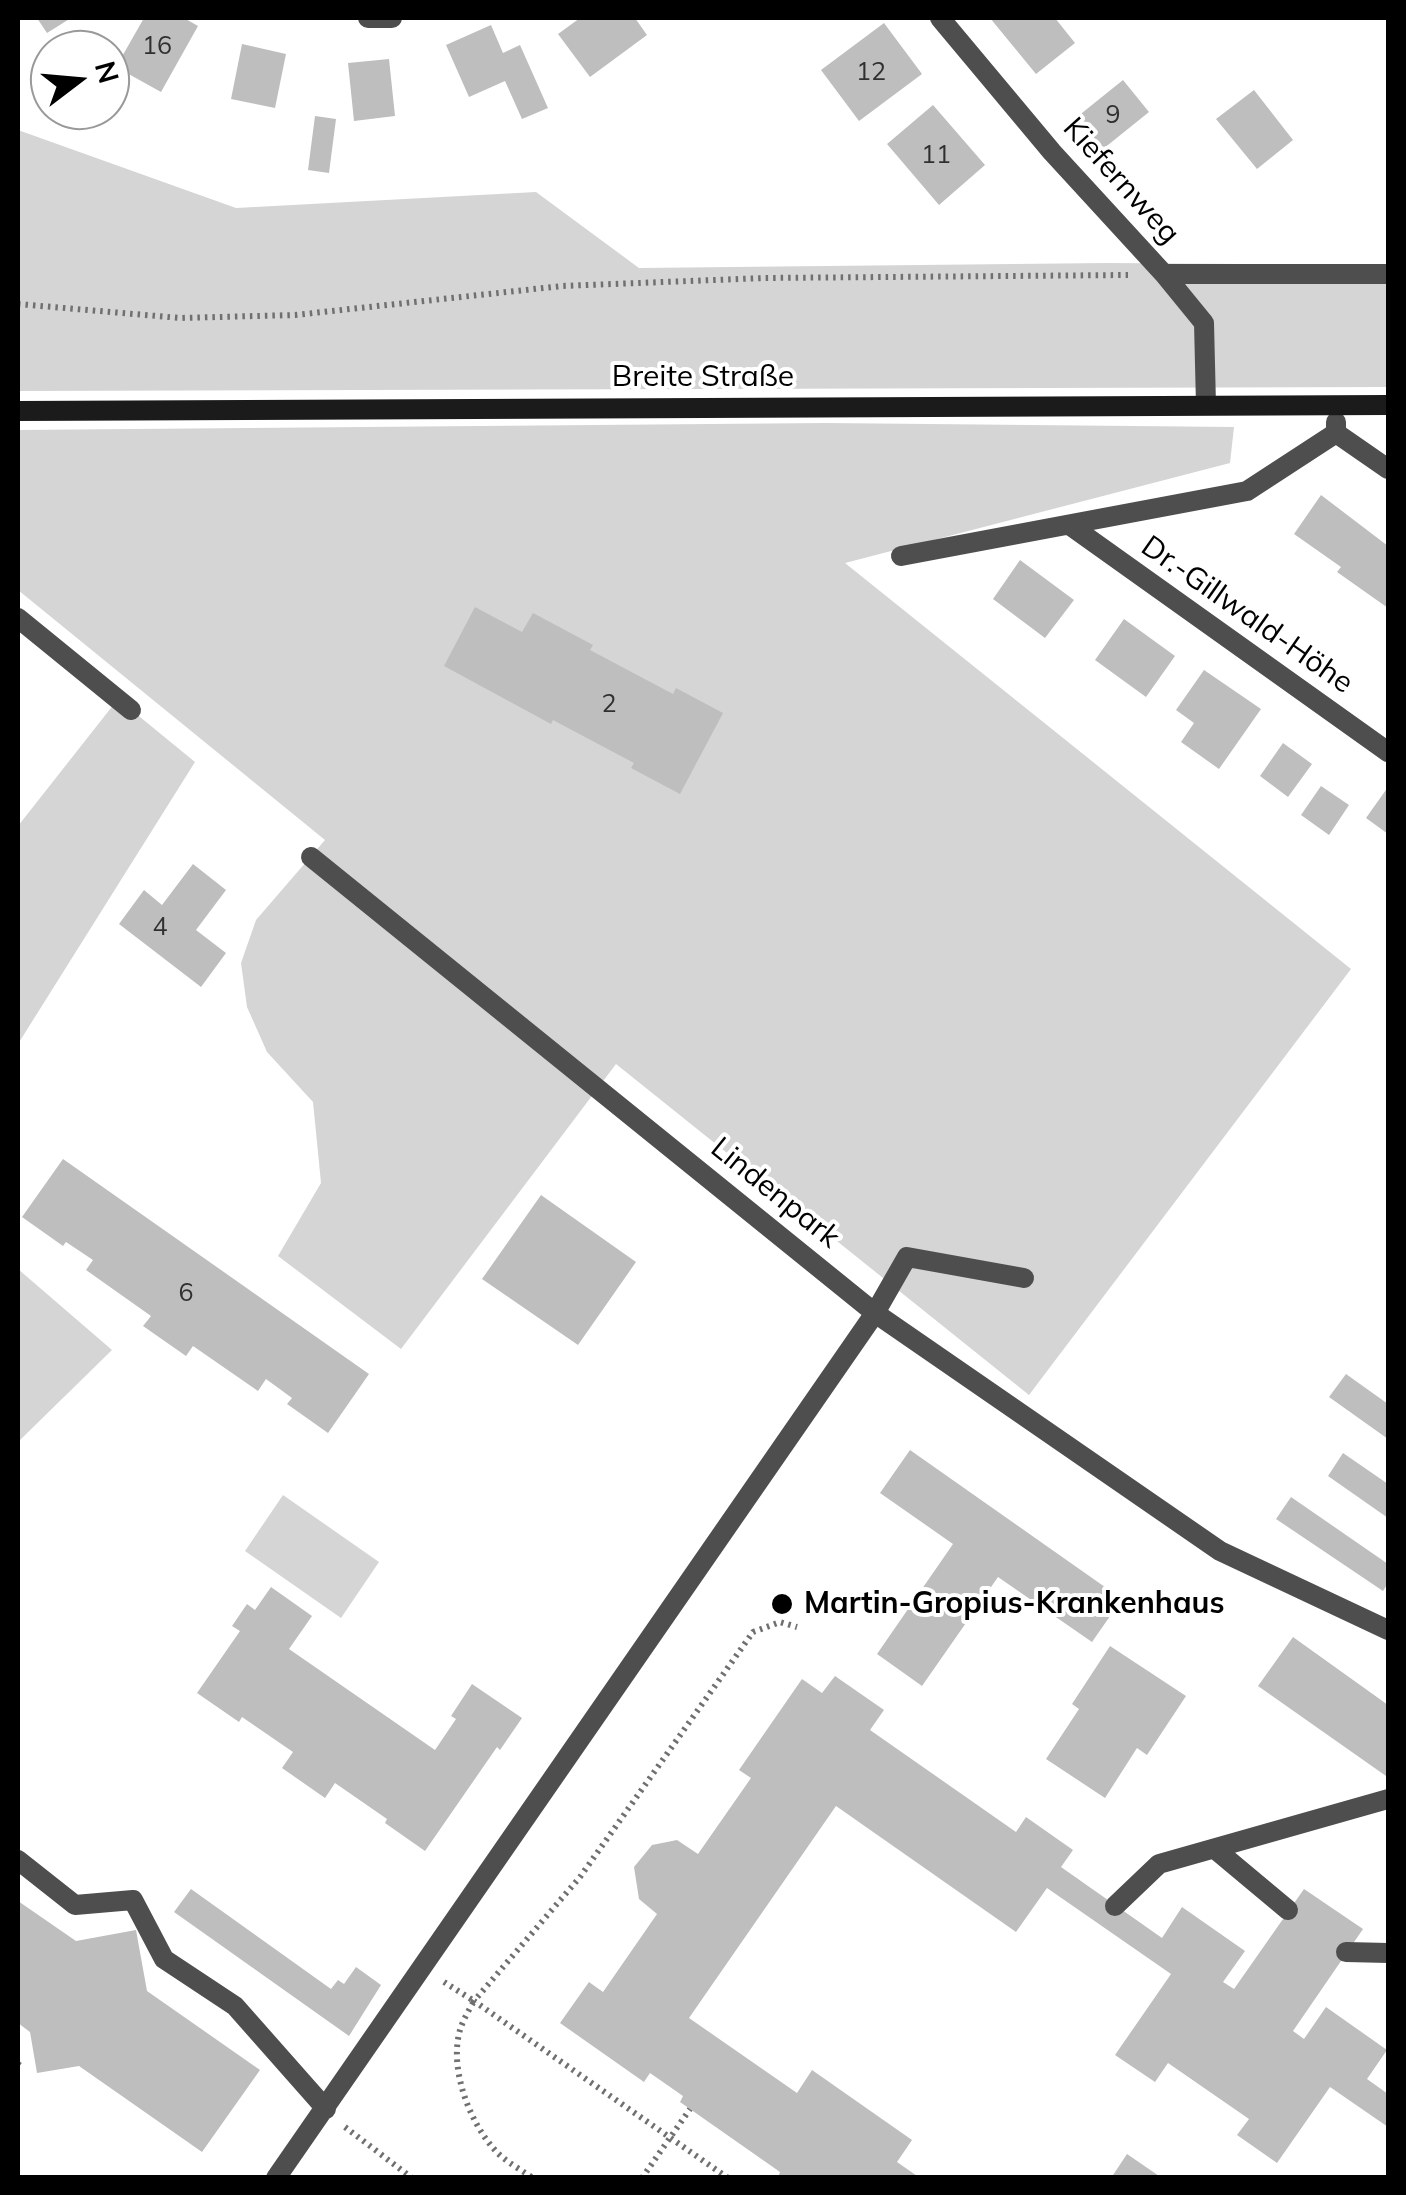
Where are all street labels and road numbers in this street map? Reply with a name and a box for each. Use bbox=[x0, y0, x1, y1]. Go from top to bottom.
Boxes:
street label: Kiefernweg bbox=[1055, 111, 1187, 251]
street label: Breite Straße bbox=[612, 359, 794, 395]
street label: Dr.-Gillwald-Höhe bbox=[1134, 529, 1360, 701]
street label: Lindenpark bbox=[703, 1130, 847, 1256]

